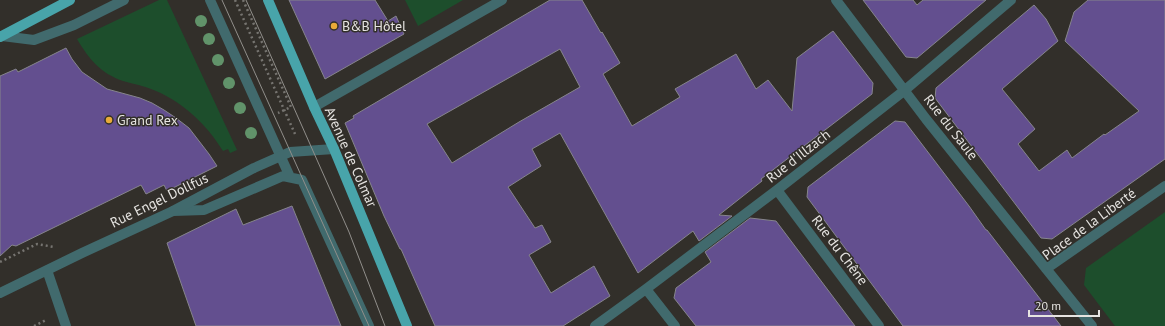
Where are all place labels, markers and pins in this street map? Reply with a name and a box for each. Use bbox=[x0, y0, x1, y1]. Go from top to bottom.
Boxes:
place label: B&B Hôtel bbox=[342, 17, 406, 35]
marker: B&B Hôtel bbox=[329, 21, 339, 31]
place label: Grand Rex bbox=[117, 111, 178, 129]
marker: Grand Rex bbox=[104, 115, 114, 125]

